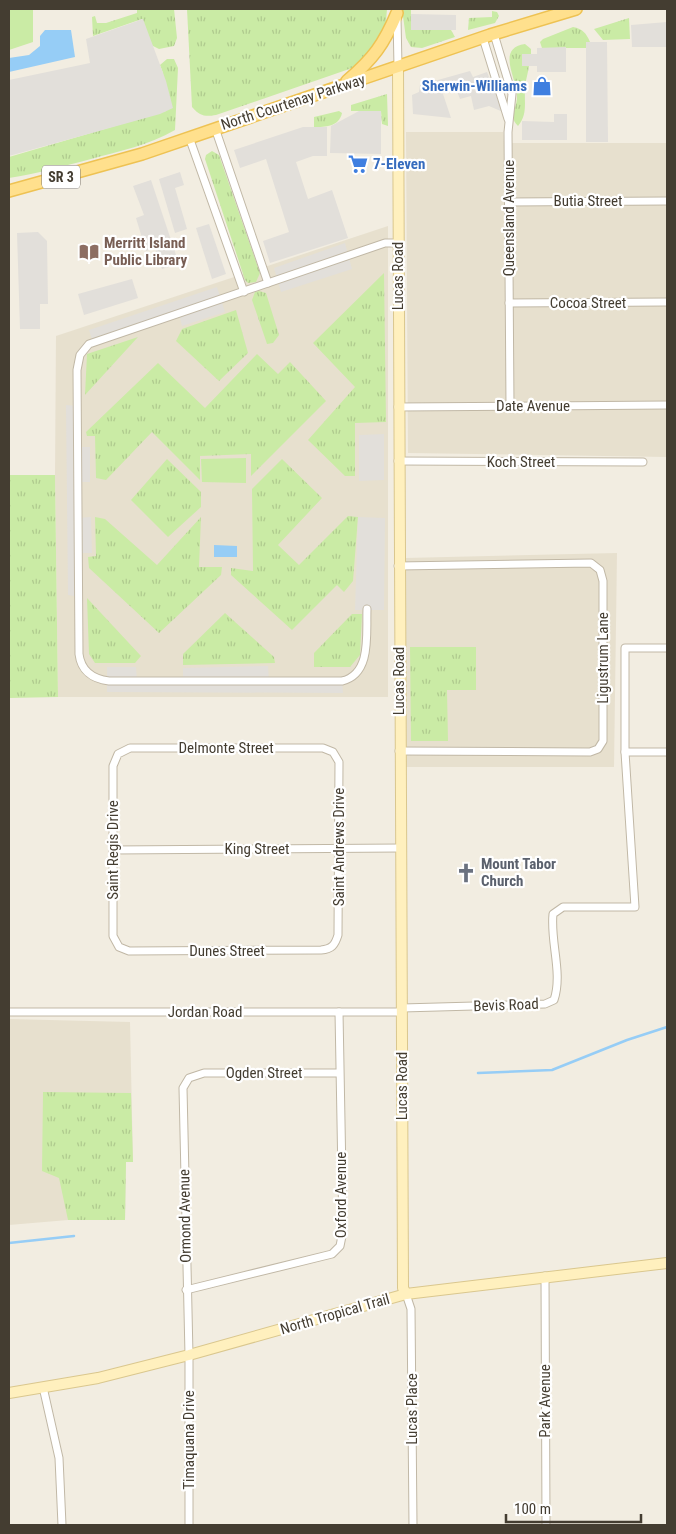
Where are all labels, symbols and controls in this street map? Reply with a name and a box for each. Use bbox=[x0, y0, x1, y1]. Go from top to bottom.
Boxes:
street label: North Courtenay Parkway bbox=[219, 70, 367, 134]
shop icon: Sherwin-Williams bbox=[531, 75, 553, 97]
place label: Sherwin-Williams bbox=[422, 77, 527, 95]
supermarket icon: 7-Eleven bbox=[347, 153, 369, 175]
place label: 7-Eleven bbox=[373, 155, 425, 173]
street label: Queensland Avenue bbox=[500, 160, 518, 276]
road number: SR 3 bbox=[42, 166, 80, 188]
street label: Butia Street bbox=[553, 192, 623, 210]
place label: Merritt Island Public Library bbox=[104, 234, 188, 269]
library icon: Merritt Island Public Library bbox=[78, 241, 100, 263]
street label: Lucas Road bbox=[389, 242, 407, 310]
street label: Cocoa Street bbox=[550, 294, 626, 312]
street label: Date Avenue bbox=[496, 397, 570, 415]
street label: Koch Street bbox=[487, 453, 555, 471]
street label: Ligustrum Lane bbox=[594, 612, 612, 704]
street label: Lucas Road bbox=[390, 647, 408, 715]
street label: Delmonte Street bbox=[178, 739, 274, 757]
street label: Saint Andrews Drive bbox=[330, 788, 348, 906]
street label: Saint Regis Drive bbox=[104, 800, 122, 900]
street label: King Street bbox=[225, 840, 289, 858]
place label: Mount Tabor Church bbox=[481, 855, 556, 890]
church icon: Mount Tabor Church bbox=[455, 862, 477, 884]
street label: Dunes Street bbox=[189, 942, 265, 960]
street label: Bevis Road bbox=[473, 995, 539, 1015]
street label: Jordan Road bbox=[168, 1003, 242, 1021]
street label: Lucas Road bbox=[393, 1052, 411, 1120]
street label: Ogden Street bbox=[226, 1064, 302, 1082]
street label: Oxford Avenue bbox=[332, 1152, 350, 1238]
street label: Ormond Avenue bbox=[175, 1169, 195, 1263]
street label: North Tropical Trail bbox=[278, 1290, 392, 1338]
street label: Park Avenue bbox=[536, 1364, 554, 1438]
street label: Lucas Place bbox=[403, 1373, 421, 1445]
street label: Timaquana Drive bbox=[180, 1390, 198, 1490]
scale bar bbox=[506, 1492, 641, 1524]
text: 100 m bbox=[514, 1500, 551, 1518]

